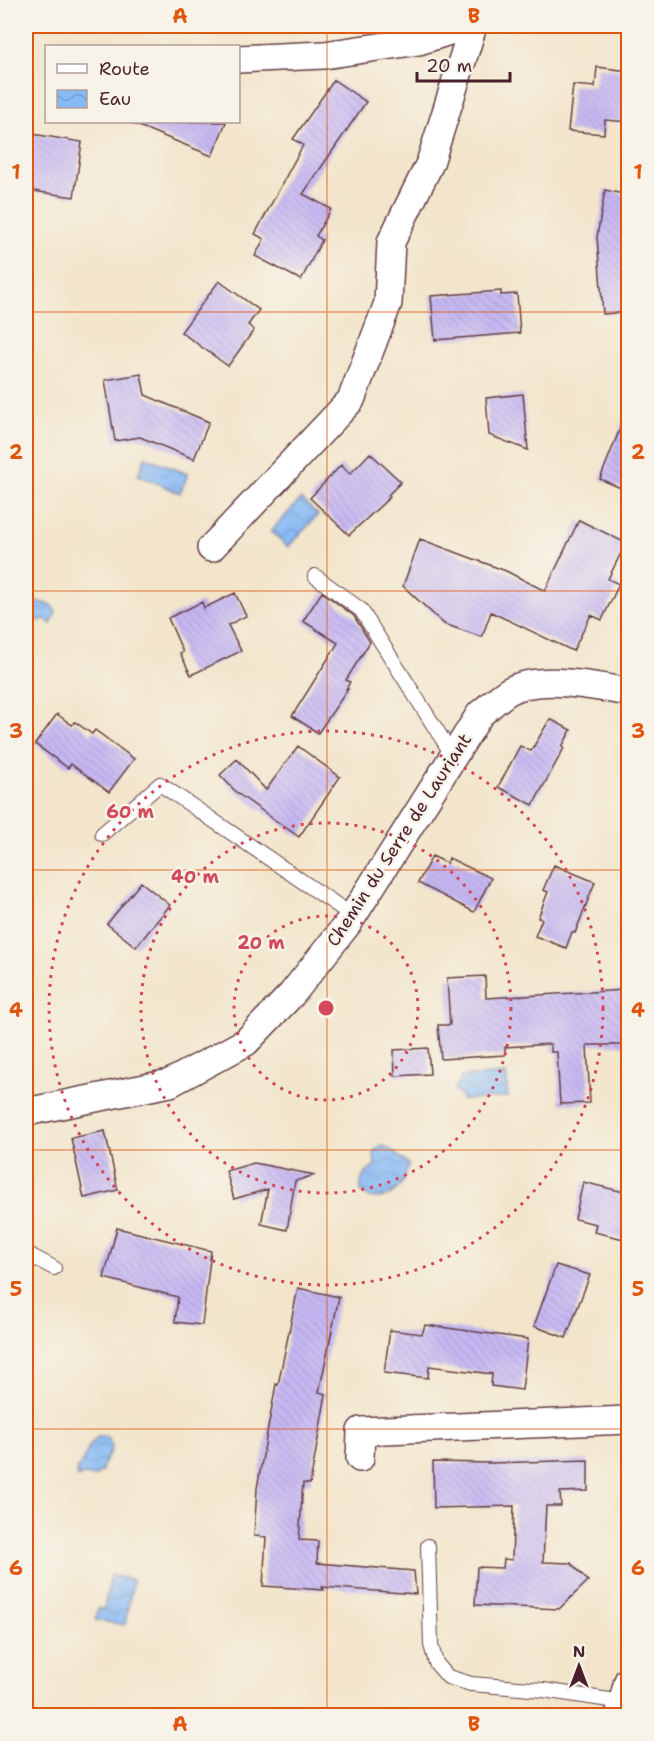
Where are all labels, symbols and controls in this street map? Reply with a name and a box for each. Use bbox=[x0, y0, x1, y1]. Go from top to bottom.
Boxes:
text: A bbox=[172, 3, 188, 29]
text: B bbox=[468, 3, 480, 29]
legend bbox=[45, 45, 240, 123]
scale bar bbox=[417, 45, 510, 83]
text: 20 m bbox=[426, 54, 472, 78]
text: Route bbox=[99, 57, 150, 81]
text: Eau bbox=[99, 87, 131, 111]
text: 1 bbox=[11, 159, 21, 185]
text: 1 bbox=[633, 159, 643, 185]
text: 2 bbox=[9, 439, 23, 465]
text: 2 bbox=[631, 439, 645, 465]
text: 3 bbox=[9, 718, 23, 744]
text: 3 bbox=[631, 718, 645, 744]
street label: Chemin du Serre de Lauriant bbox=[321, 729, 477, 951]
text: 60 m bbox=[106, 800, 154, 824]
text: 40 m bbox=[171, 865, 219, 889]
text: 20 m bbox=[237, 931, 285, 955]
text: 4 bbox=[9, 997, 23, 1023]
text: 4 bbox=[631, 997, 645, 1023]
centre of rings bbox=[316, 998, 336, 1018]
text: 5 bbox=[10, 1276, 22, 1302]
text: 5 bbox=[632, 1276, 644, 1302]
text: 6 bbox=[9, 1555, 23, 1581]
text: 6 bbox=[631, 1555, 645, 1581]
north arrow bbox=[549, 1636, 609, 1696]
text: N bbox=[573, 1641, 585, 1662]
text: A bbox=[172, 1711, 188, 1737]
text: B bbox=[468, 1711, 480, 1737]

